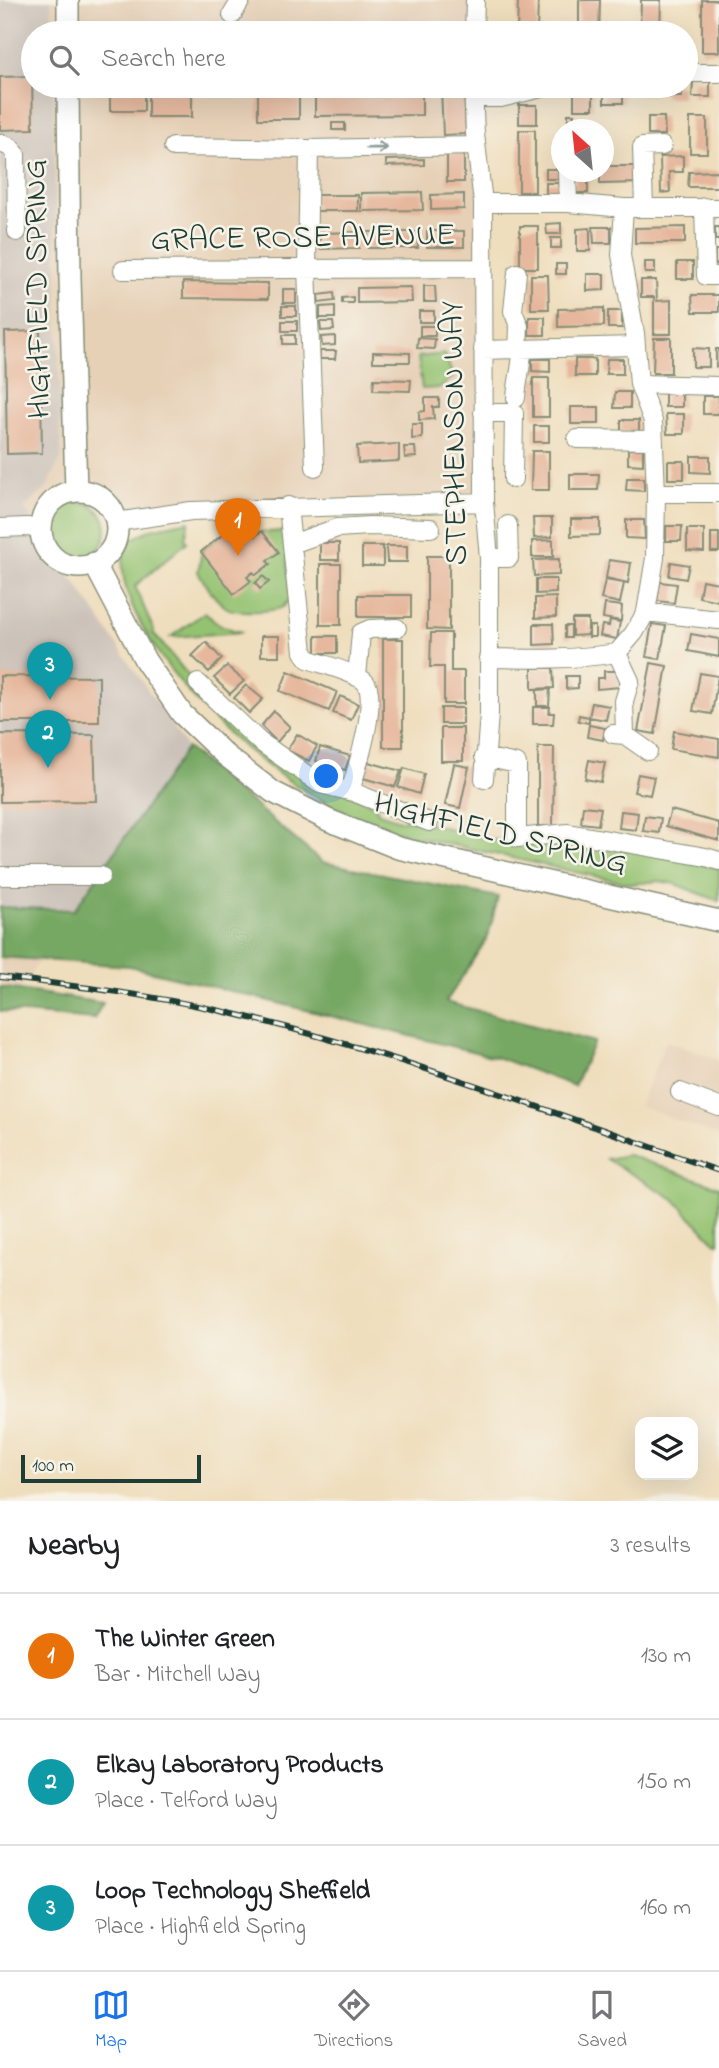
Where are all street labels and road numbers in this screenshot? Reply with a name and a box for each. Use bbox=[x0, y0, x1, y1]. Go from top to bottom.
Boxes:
street label: HIGHFIELD SPRING bbox=[13, 159, 65, 419]
street label: GRACE ROSE AVENUE bbox=[150, 213, 456, 265]
street label: STEPHENSON WAY bbox=[430, 300, 482, 566]
street label: HIGHFIELD SPRING bbox=[368, 781, 632, 889]

